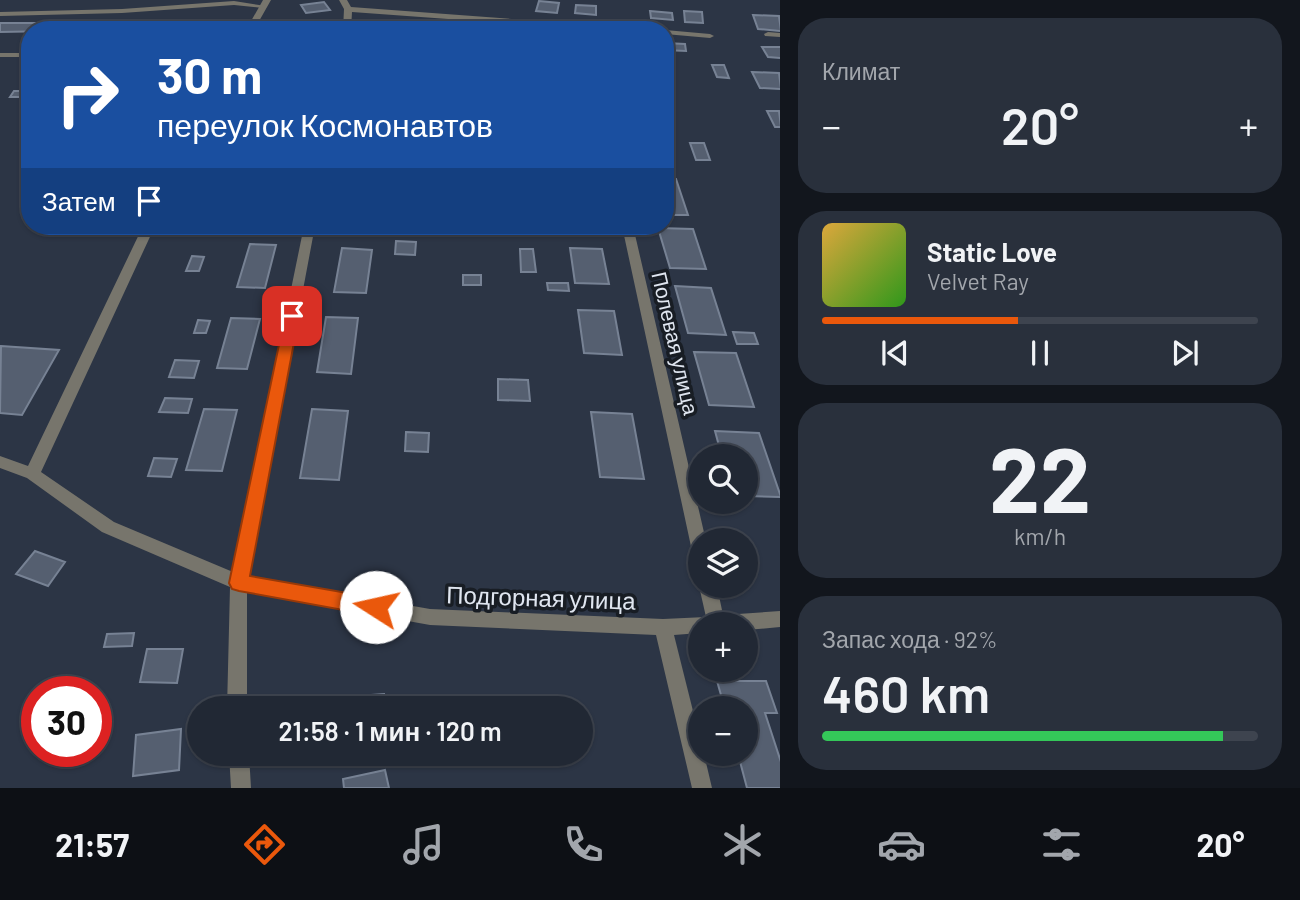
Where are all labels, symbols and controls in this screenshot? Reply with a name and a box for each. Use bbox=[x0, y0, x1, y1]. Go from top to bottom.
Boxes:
text: 30 m bbox=[157, 45, 262, 104]
icon: right bbox=[42, 49, 133, 140]
text: Климат bbox=[822, 57, 900, 85]
text: 20° bbox=[1001, 93, 1079, 155]
text: − bbox=[822, 102, 841, 148]
text: + bbox=[1239, 102, 1258, 148]
text: переулок Космонавтов bbox=[157, 105, 493, 143]
icon: arrive bbox=[130, 182, 168, 220]
text: Затем bbox=[42, 185, 116, 216]
text: Static Love bbox=[927, 236, 1057, 267]
text: Velvet Ray bbox=[927, 267, 1029, 295]
street label: Полевая улица bbox=[647, 269, 705, 417]
pin bbox=[262, 286, 322, 346]
icon: arrive bbox=[273, 297, 311, 335]
icon: previous bbox=[876, 334, 914, 372]
icon: pause bbox=[1021, 334, 1059, 372]
icon: next bbox=[1166, 334, 1204, 372]
text: 22 bbox=[989, 422, 1091, 531]
map controls bbox=[688, 444, 758, 766]
button: search bbox=[688, 444, 758, 514]
text: km/h bbox=[1014, 522, 1066, 550]
button: layers bbox=[688, 528, 758, 598]
position arrow bbox=[339, 570, 413, 644]
street label: Подгорная улица bbox=[446, 579, 637, 615]
button: + bbox=[688, 612, 758, 682]
text: Запас хода · 92% bbox=[822, 625, 998, 653]
text: 460 km bbox=[822, 661, 990, 723]
speed limit sign: 30 bbox=[21, 676, 112, 767]
button: − bbox=[688, 696, 758, 766]
text: 21:58 · 1 мин · 120 m bbox=[278, 715, 502, 746]
icon: directions bbox=[240, 820, 289, 869]
icon: music bbox=[399, 820, 448, 869]
icon: phone bbox=[559, 820, 608, 869]
icon: climate bbox=[718, 820, 767, 869]
icon: car bbox=[877, 820, 926, 869]
icon: filters bbox=[1037, 820, 1086, 869]
text: 21:57 bbox=[55, 825, 129, 863]
text: 20° bbox=[1196, 825, 1245, 863]

